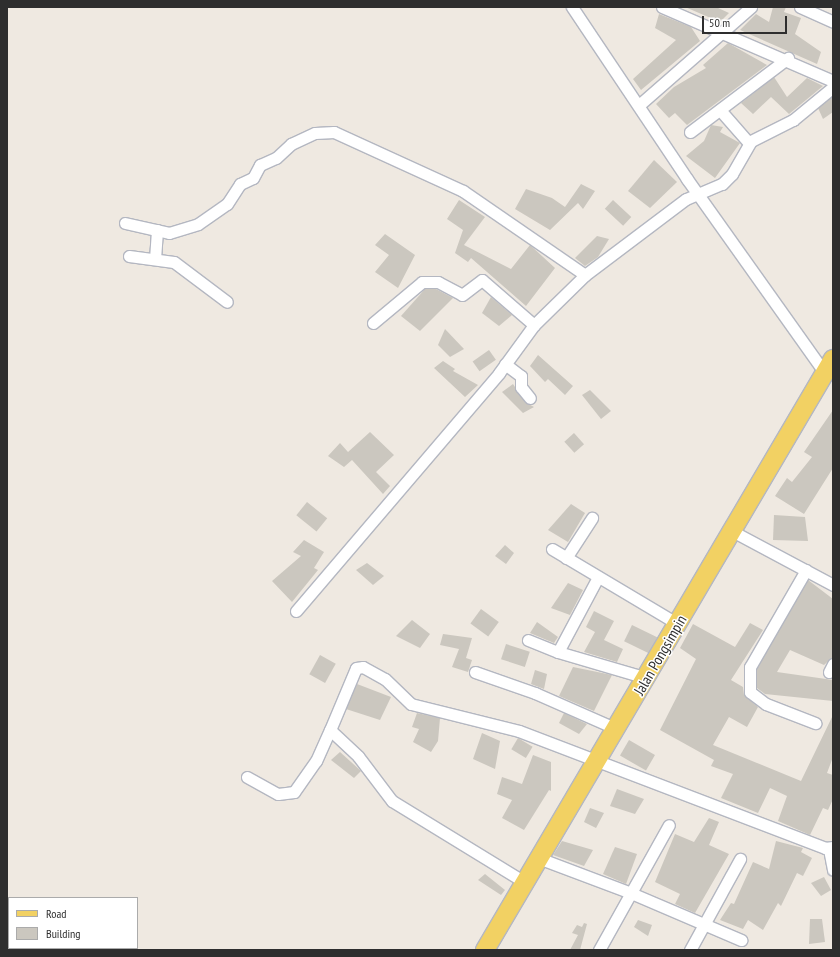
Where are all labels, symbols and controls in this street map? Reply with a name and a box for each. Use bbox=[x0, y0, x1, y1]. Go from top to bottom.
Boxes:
scale bar bbox=[704, 8, 789, 34]
text: 50 m bbox=[709, 15, 730, 30]
street label: Jalan Pongsimpin bbox=[630, 612, 690, 698]
legend bbox=[8, 897, 138, 949]
text: Road bbox=[46, 906, 66, 921]
text: Building bbox=[46, 926, 81, 941]

